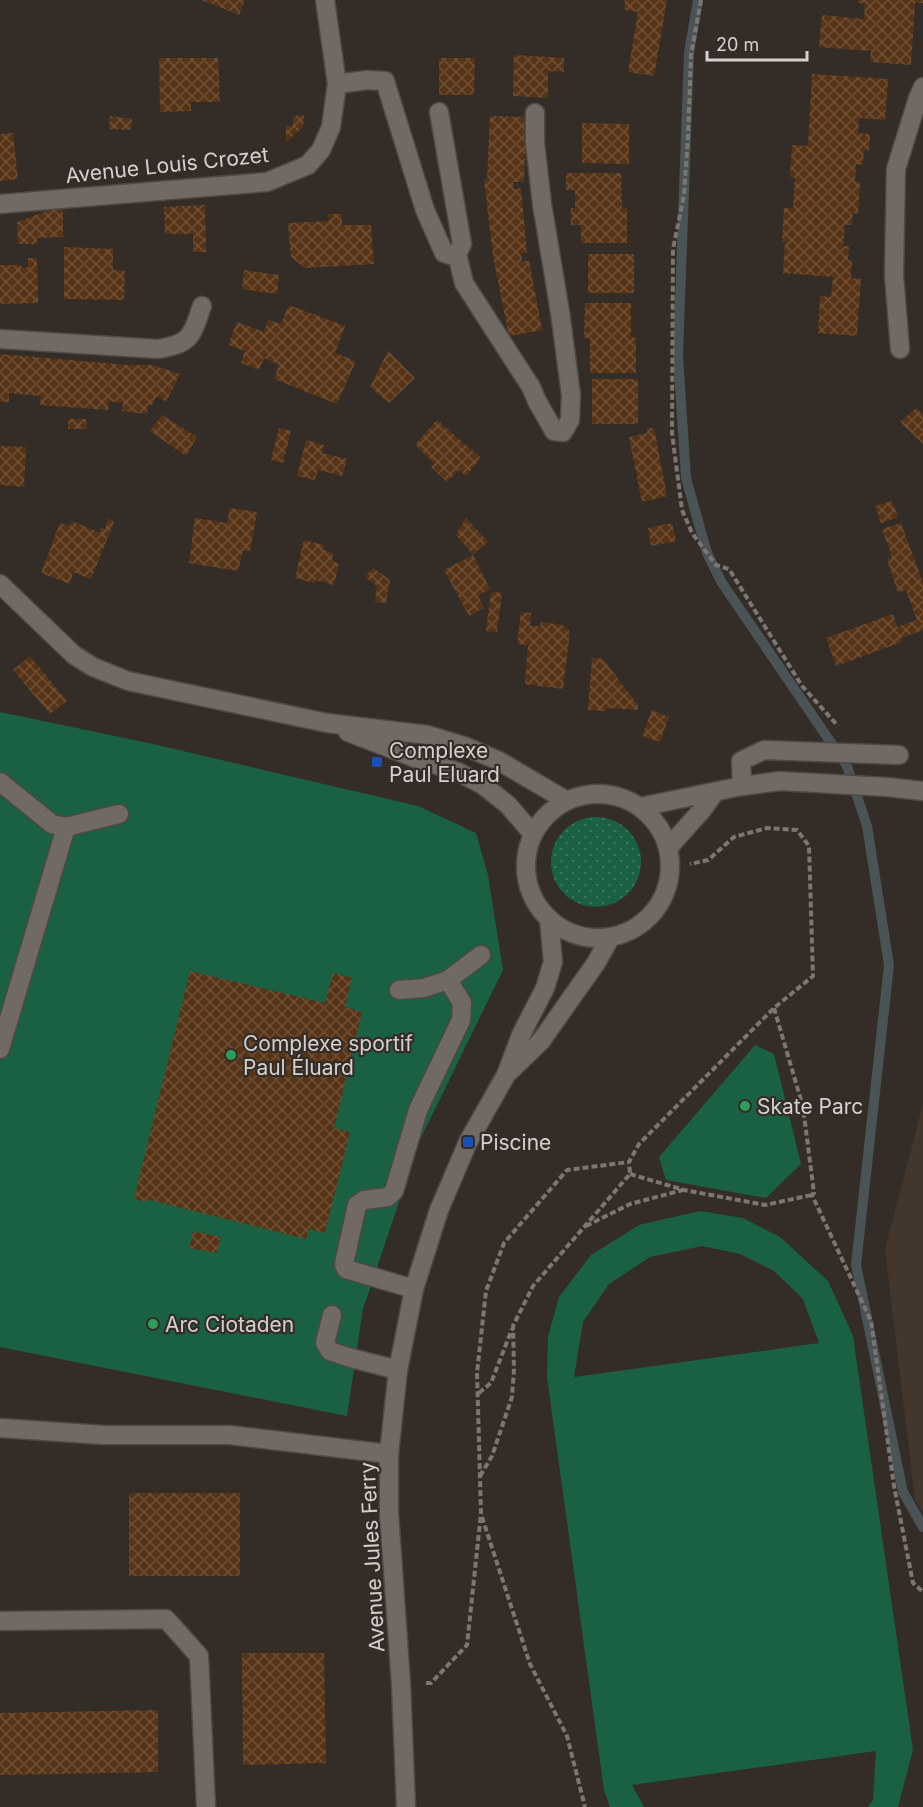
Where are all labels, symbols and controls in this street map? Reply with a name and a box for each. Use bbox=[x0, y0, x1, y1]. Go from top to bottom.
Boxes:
scale bar bbox=[707, 24, 808, 62]
text: 20 m bbox=[716, 34, 759, 55]
street label: Avenue Louis Crozet bbox=[64, 142, 270, 188]
place label: Complexe Paul Eluard bbox=[389, 738, 500, 787]
marker: Complexe Paul Eluard bbox=[370, 755, 384, 769]
place label: Complexe sportif Paul Éluard bbox=[243, 1031, 413, 1080]
marker: Complexe sportif Paul Éluard bbox=[224, 1048, 238, 1062]
place label: Skate Parc bbox=[757, 1094, 863, 1119]
marker: Skate Parc bbox=[738, 1099, 752, 1113]
place label: Piscine bbox=[480, 1130, 551, 1155]
marker: Piscine bbox=[461, 1135, 475, 1149]
place label: Arc Ciotaden bbox=[165, 1312, 294, 1337]
marker: Arc Ciotaden bbox=[146, 1317, 160, 1331]
street label: Avenue Jules Ferry bbox=[355, 1461, 389, 1653]

